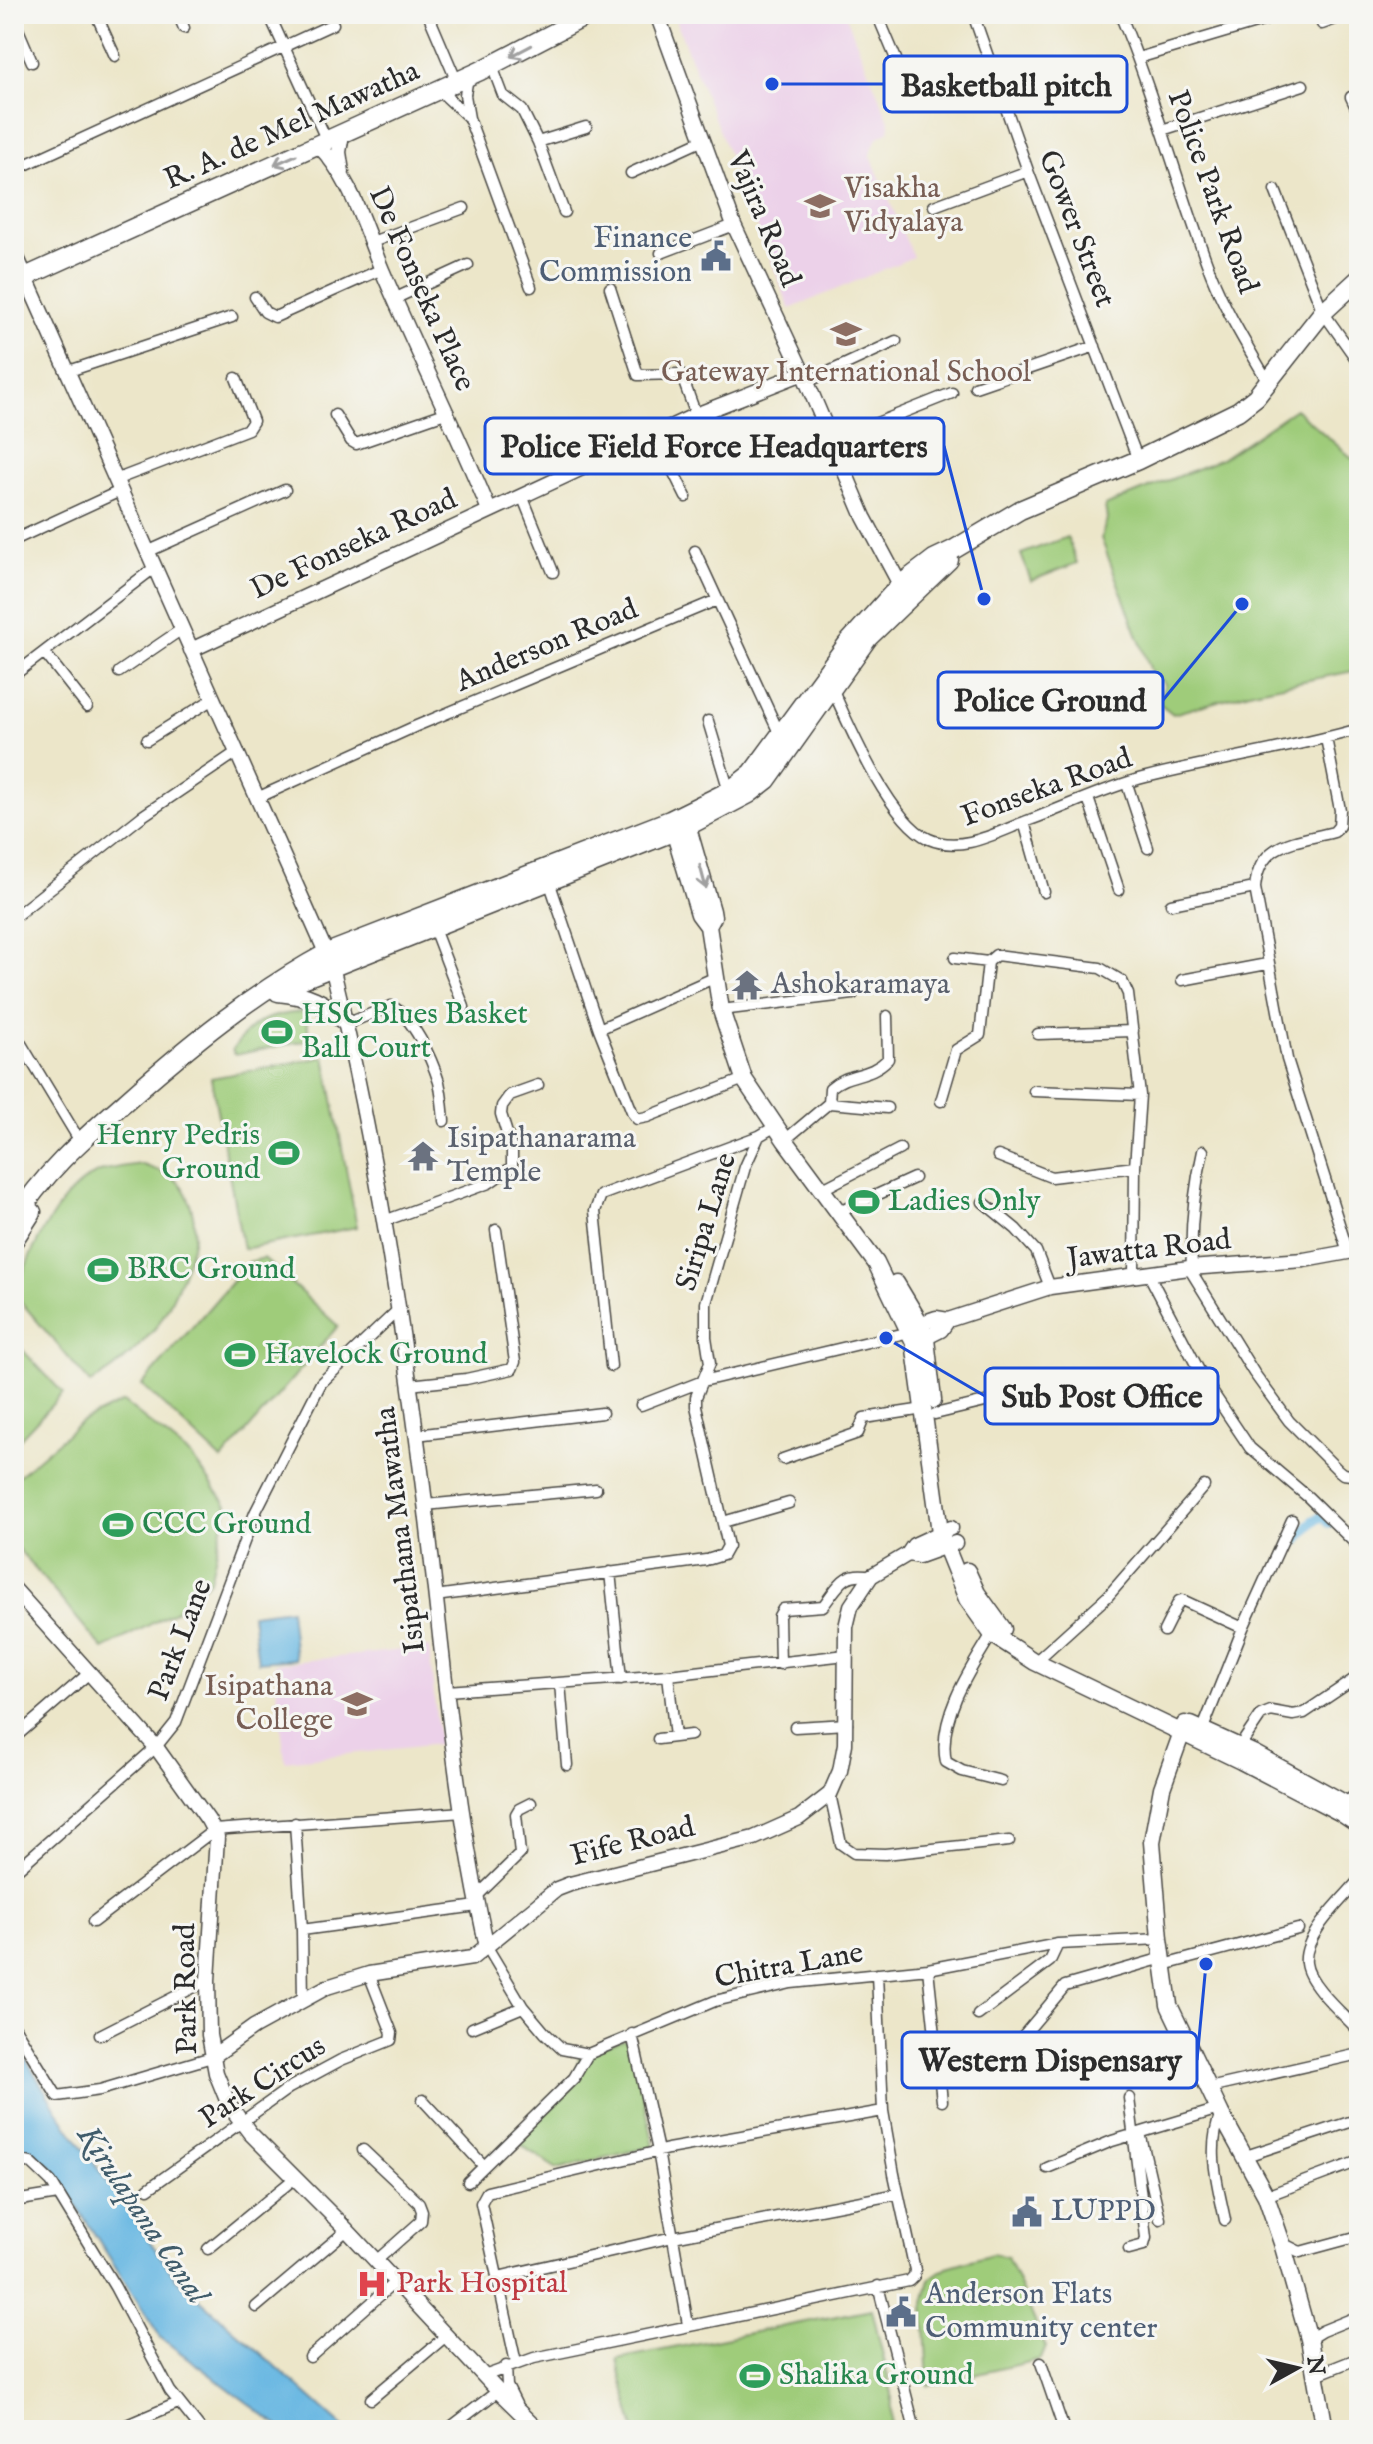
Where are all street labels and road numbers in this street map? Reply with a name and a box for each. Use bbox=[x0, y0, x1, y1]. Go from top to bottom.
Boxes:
street label: R. A. de Mel Mawatha bbox=[158, 53, 426, 199]
street label: Police Park Road bbox=[1158, 85, 1267, 300]
street label: Vajira Road bbox=[717, 144, 809, 294]
street label: Gower Street bbox=[1029, 145, 1123, 313]
street label: De Fonseka Place bbox=[359, 181, 483, 397]
street label: De Fonseka Road bbox=[245, 480, 464, 609]
street label: Anderson Road bbox=[449, 590, 645, 702]
street label: Fonseka Road bbox=[957, 739, 1138, 836]
street label: Siripa Lane bbox=[668, 1148, 746, 1296]
street label: Jawatta Road bbox=[1062, 1221, 1234, 1279]
street label: Isipathana Mawatha bbox=[367, 1405, 435, 1655]
street label: Park Lane bbox=[140, 1574, 222, 1706]
street label: Fife Road bbox=[567, 1808, 700, 1876]
street label: Park Road bbox=[167, 1922, 207, 2055]
street label: Chitra Lane bbox=[712, 1934, 866, 1998]
street label: Park Circus bbox=[193, 2028, 333, 2138]

